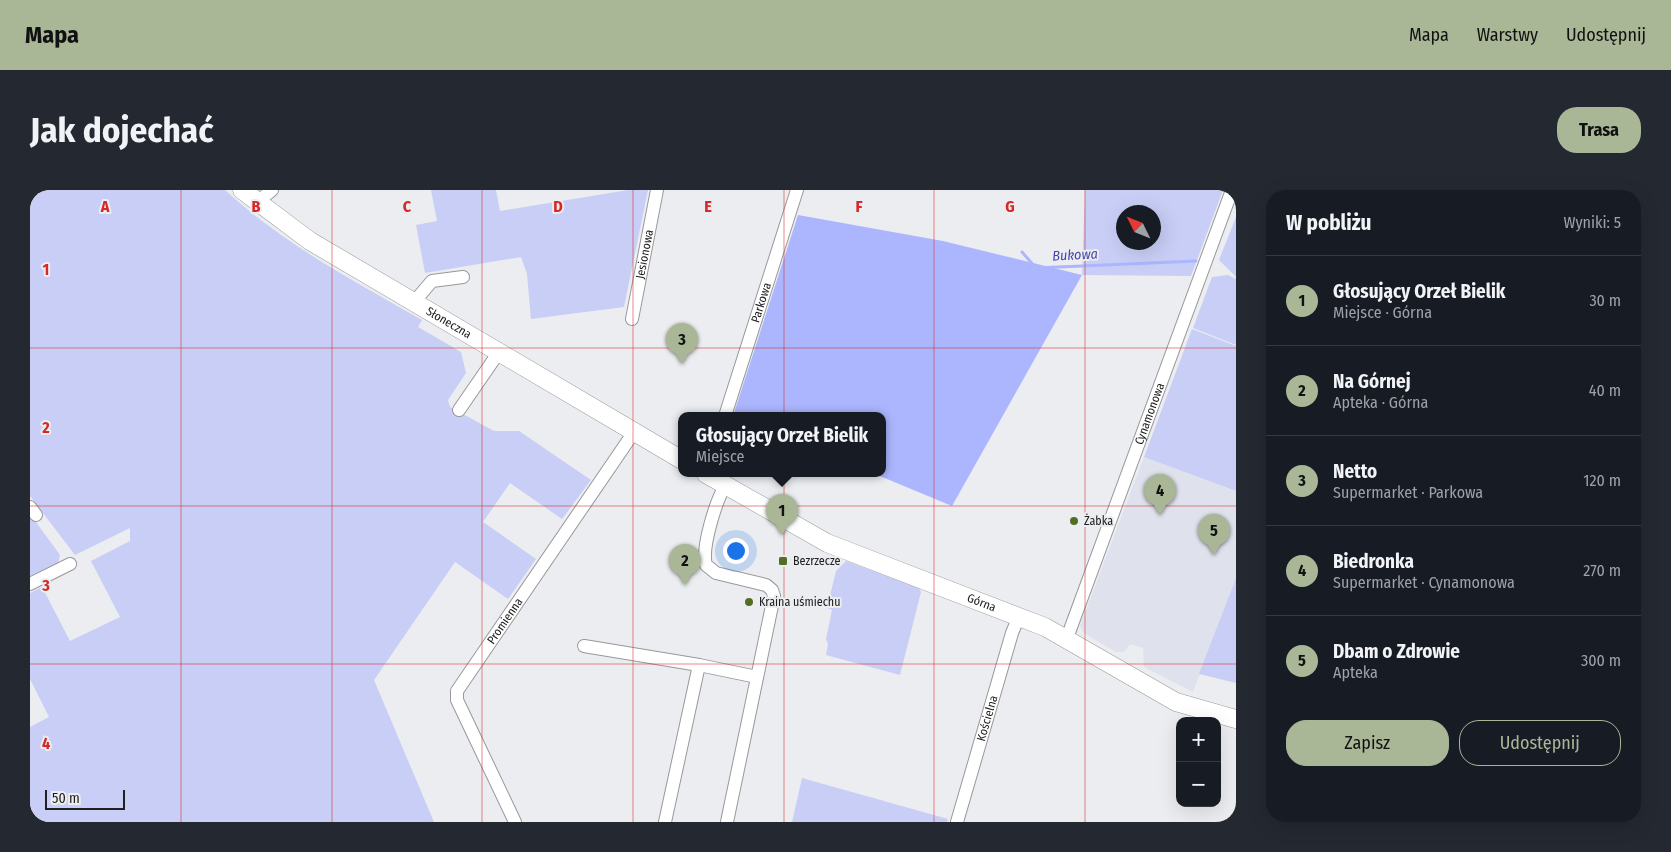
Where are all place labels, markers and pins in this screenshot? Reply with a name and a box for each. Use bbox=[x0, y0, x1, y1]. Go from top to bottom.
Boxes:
pin: 3 bbox=[666, 323, 698, 364]
pin: 4 bbox=[1144, 474, 1176, 515]
pin: 1 bbox=[766, 494, 798, 535]
place label: Żabka bbox=[1084, 513, 1113, 528]
pin: 5 bbox=[1198, 514, 1230, 555]
marker: Żabka bbox=[1068, 515, 1080, 527]
pin: 2 bbox=[669, 544, 701, 585]
place label: Bezrzecze bbox=[793, 554, 841, 568]
marker: Bezrzecze bbox=[777, 555, 789, 567]
place label: Kraina uśmiechu bbox=[759, 595, 840, 609]
marker: Kraina uśmiechu bbox=[743, 596, 755, 608]

